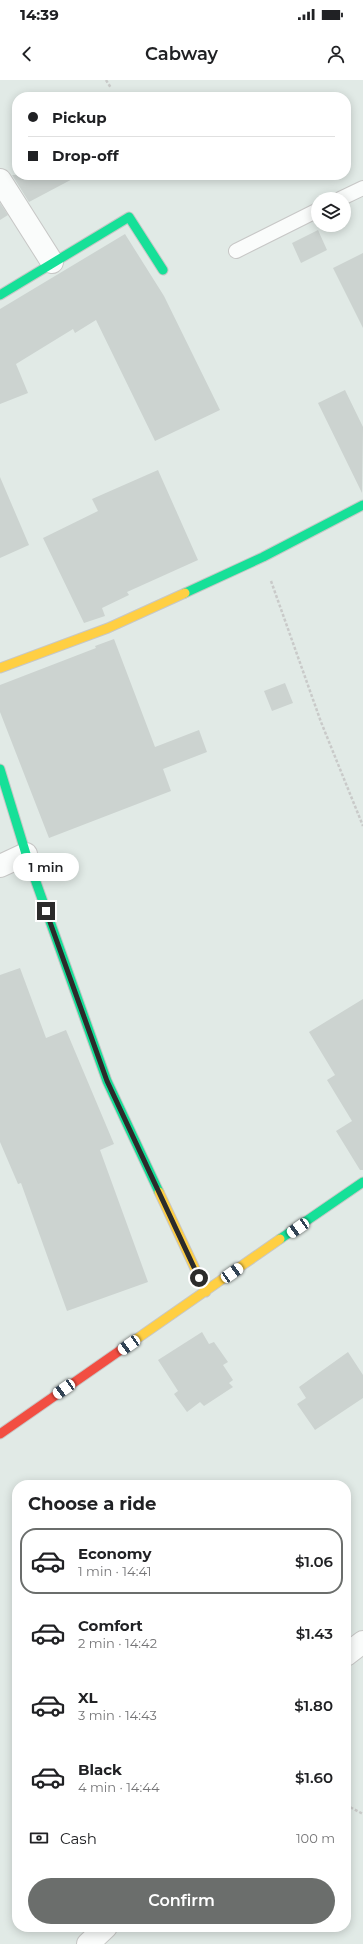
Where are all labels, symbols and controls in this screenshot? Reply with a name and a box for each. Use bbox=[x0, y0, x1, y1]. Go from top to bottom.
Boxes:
text: 14:39 bbox=[20, 5, 59, 24]
icon: back bbox=[16, 43, 38, 65]
text: Cabway bbox=[145, 43, 218, 65]
icon: person bbox=[325, 43, 347, 65]
text: Pickup bbox=[52, 108, 107, 127]
text: Drop-off bbox=[52, 146, 119, 165]
map controls bbox=[311, 192, 351, 232]
button: layers bbox=[311, 192, 351, 232]
callout: 1 min bbox=[13, 853, 79, 881]
text: 1 min bbox=[29, 859, 63, 875]
route end bbox=[37, 902, 55, 920]
car bbox=[285, 1216, 311, 1240]
car bbox=[219, 1261, 245, 1285]
route start bbox=[190, 1269, 208, 1287]
car bbox=[116, 1333, 142, 1357]
car bbox=[51, 1377, 77, 1401]
text: Choose a ride bbox=[28, 1493, 156, 1515]
icon: car bbox=[30, 1543, 66, 1579]
text: Economy bbox=[78, 1544, 151, 1563]
text: $1.06 bbox=[295, 1552, 333, 1571]
text: 1 min · 14:41 bbox=[78, 1563, 151, 1579]
icon: car bbox=[30, 1615, 66, 1651]
text: Comfort bbox=[78, 1616, 143, 1635]
text: $1.43 bbox=[296, 1624, 333, 1643]
text: 2 min · 14:42 bbox=[78, 1635, 157, 1651]
icon: car bbox=[30, 1687, 66, 1723]
text: XL bbox=[78, 1688, 97, 1707]
text: $1.80 bbox=[294, 1696, 333, 1715]
text: 3 min · 14:43 bbox=[78, 1707, 157, 1723]
icon: car bbox=[30, 1759, 66, 1795]
text: Black bbox=[78, 1760, 122, 1779]
text: $1.60 bbox=[295, 1768, 333, 1787]
text: 4 min · 14:44 bbox=[78, 1779, 159, 1795]
icon: cash bbox=[28, 1827, 50, 1849]
text: Cash bbox=[60, 1829, 97, 1848]
text: 100 m bbox=[296, 1830, 335, 1846]
button: Confirm bbox=[28, 1878, 335, 1924]

